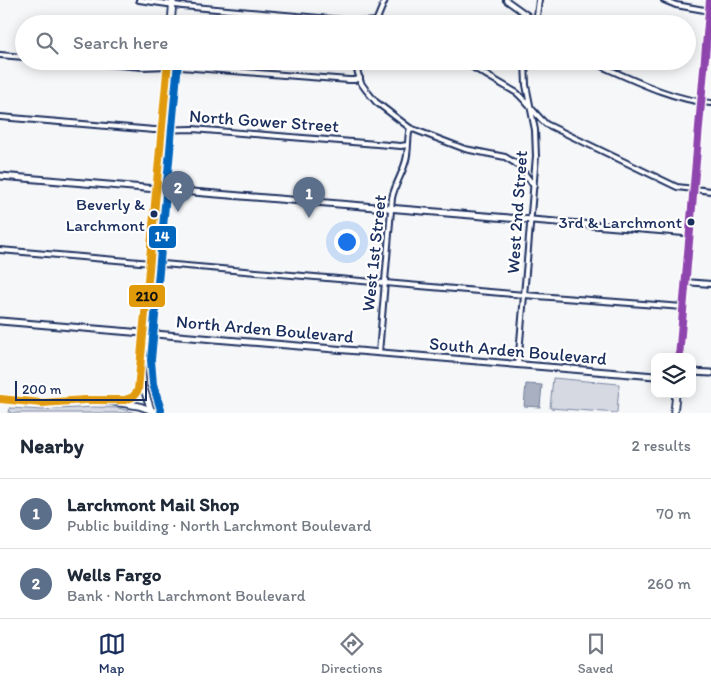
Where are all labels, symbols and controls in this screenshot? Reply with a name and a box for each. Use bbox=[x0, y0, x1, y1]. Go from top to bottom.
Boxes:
search box bbox=[15, 15, 696, 70]
icon: search bbox=[33, 29, 61, 57]
text: Search here bbox=[73, 31, 168, 54]
street label: North Gower Street bbox=[188, 105, 340, 137]
street label: West 2nd Street bbox=[502, 149, 532, 274]
pin: 2 bbox=[162, 171, 194, 212]
pin: 1 bbox=[293, 177, 325, 218]
street label: West 1st Street bbox=[357, 193, 391, 312]
place label: Beverly & Larchmont bbox=[66, 194, 145, 235]
marker: Beverly & Larchmont bbox=[149, 209, 159, 219]
place label: 3rd & Larchmont bbox=[558, 212, 683, 232]
marker: 3rd & Larchmont bbox=[686, 217, 696, 227]
line badge: 14 bbox=[148, 225, 177, 249]
text: 14 bbox=[155, 228, 170, 245]
your location bbox=[334, 229, 360, 255]
line badge: 210 bbox=[128, 284, 166, 308]
text: 210 bbox=[136, 288, 159, 305]
street label: North Arden Boulevard bbox=[175, 310, 355, 348]
street label: South Arden Boulevard bbox=[428, 332, 608, 370]
map controls bbox=[651, 353, 696, 398]
button: layers bbox=[651, 353, 696, 398]
scale bar bbox=[15, 378, 148, 401]
text: 200 m bbox=[22, 381, 62, 398]
text: Nearby bbox=[20, 433, 84, 458]
text: 2 results bbox=[631, 436, 691, 455]
text: Larchmont Mail Shop bbox=[67, 493, 239, 516]
text: 1 bbox=[32, 504, 40, 523]
text: 70 m bbox=[656, 504, 691, 523]
text: Public building · North Larchmont Boulevard bbox=[67, 516, 372, 535]
text: Wells Fargo bbox=[67, 563, 161, 586]
text: 2 bbox=[32, 574, 40, 593]
text: 260 m bbox=[647, 574, 691, 593]
text: Bank · North Larchmont Boulevard bbox=[67, 586, 306, 605]
tab: Map bbox=[98, 630, 126, 677]
tab: Directions bbox=[321, 630, 382, 677]
tab: Saved bbox=[578, 630, 613, 677]

